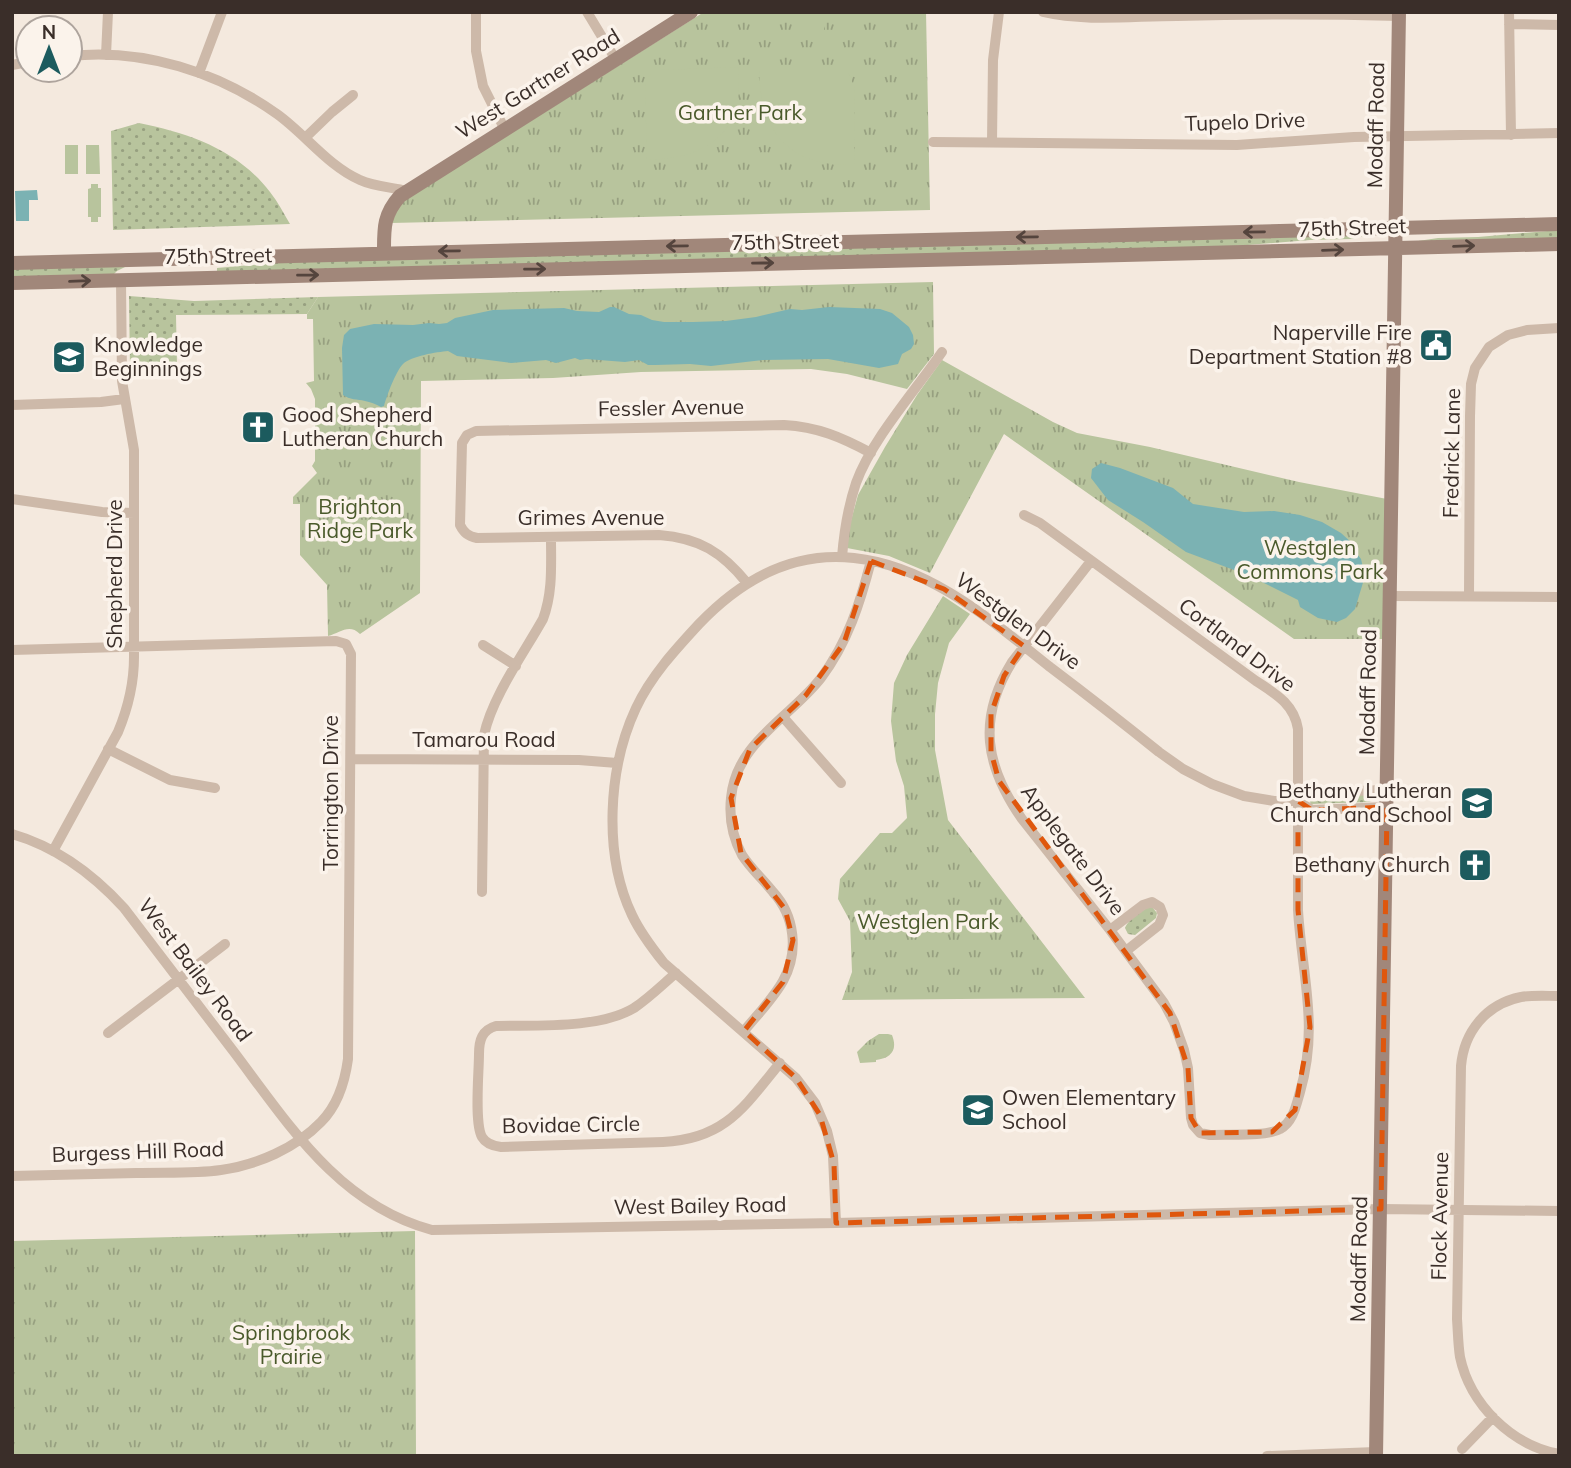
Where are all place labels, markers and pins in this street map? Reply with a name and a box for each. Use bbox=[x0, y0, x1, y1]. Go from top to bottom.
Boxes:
place label: Naperville Fire Department Station #8 bbox=[1189, 319, 1412, 369]
public building icon: Naperville Fire Department Station #8 bbox=[1417, 326, 1455, 364]
place label: Knowledge Beginnings bbox=[94, 331, 203, 381]
school or university icon: Knowledge Beginnings bbox=[50, 338, 88, 376]
place label: Good Shepherd Lutheran Church bbox=[282, 401, 443, 451]
church icon: Good Shepherd Lutheran Church bbox=[239, 408, 277, 446]
place label: Bethany Lutheran Church and School bbox=[1270, 777, 1452, 827]
school or university icon: Bethany Lutheran Church and School bbox=[1458, 784, 1496, 822]
church icon: Bethany Church bbox=[1456, 846, 1494, 884]
place label: Bethany Church bbox=[1294, 851, 1450, 877]
place label: Owen Elementary School bbox=[1002, 1084, 1176, 1134]
school or university icon: Owen Elementary School bbox=[959, 1091, 997, 1129]

